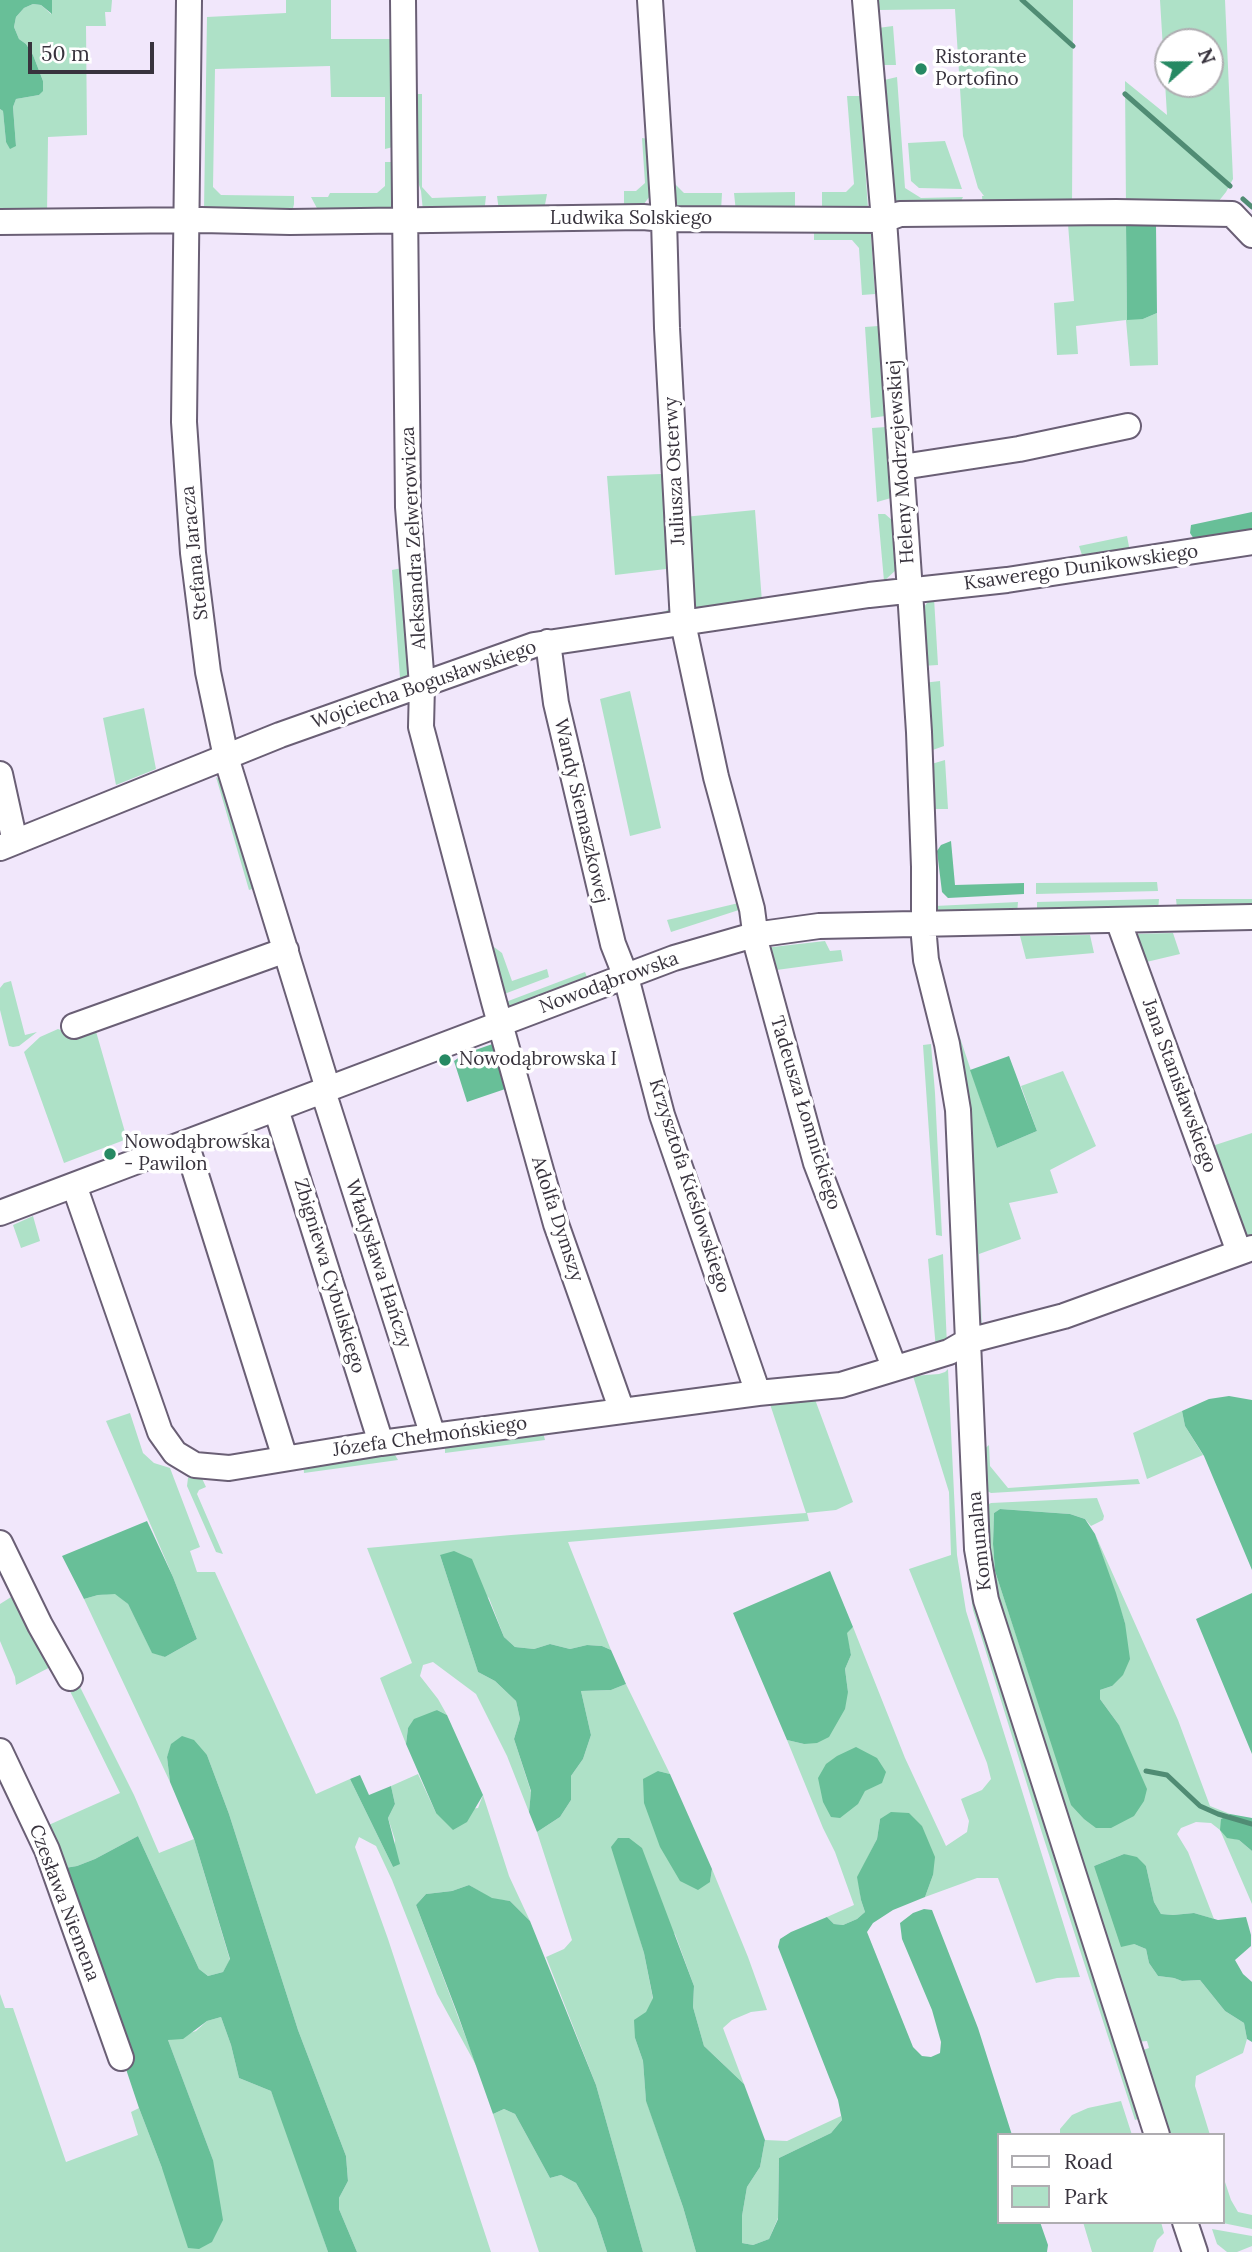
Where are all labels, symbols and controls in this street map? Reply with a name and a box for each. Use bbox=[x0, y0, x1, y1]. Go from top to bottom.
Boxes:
scale bar bbox=[32, 28, 158, 72]
north arrow bbox=[1154, 28, 1224, 98]
text: 50 m bbox=[41, 40, 90, 67]
text: N bbox=[1193, 45, 1221, 67]
place label: Ristorante Portofino bbox=[935, 47, 1026, 91]
marker: Ristorante Portofino bbox=[913, 61, 929, 77]
street label: Ludwika Solskiego bbox=[550, 208, 712, 230]
street label: Heleny Modrzejewskiej bbox=[882, 359, 920, 565]
street label: Juliusza Osterwy bbox=[660, 396, 690, 546]
street label: Aleksandra Zelwerowicza bbox=[397, 426, 431, 650]
street label: Stefana Jaracza bbox=[177, 485, 213, 621]
street label: Ksawerego Dunikowskiego bbox=[962, 540, 1200, 596]
street label: Wojciecha Bogusławskiego bbox=[309, 636, 539, 734]
street label: Wandy Siemaszkowej bbox=[549, 717, 613, 905]
street label: Nowodąbrowska bbox=[536, 947, 682, 1019]
street label: Jana Stanisławskiego bbox=[1137, 996, 1221, 1176]
street label: Tadeusza Łomnickiego bbox=[765, 1013, 845, 1213]
place label: Nowodąbrowska I bbox=[459, 1049, 617, 1071]
marker: Nowodąbrowska I bbox=[437, 1052, 453, 1068]
street label: Krzysztofa Kieślowskiego bbox=[644, 1076, 734, 1296]
place label: Nowodąbrowska - Pawilon bbox=[124, 1132, 271, 1176]
marker: Nowodąbrowska - Pawilon bbox=[102, 1146, 118, 1162]
street label: Adolfa Dymszy bbox=[526, 1153, 588, 1285]
street label: Zbigniewa Cybulskiego bbox=[289, 1176, 369, 1376]
street label: Władysława Hańczy bbox=[340, 1177, 416, 1351]
street label: Józefa Chełmońskiego bbox=[332, 1412, 528, 1462]
street label: Komunalna bbox=[963, 1490, 997, 1592]
street label: Czesława Niemena bbox=[24, 1822, 104, 1984]
legend bbox=[996, 2133, 1224, 2224]
text: Road bbox=[1064, 2148, 1113, 2175]
text: Park bbox=[1064, 2183, 1108, 2210]

